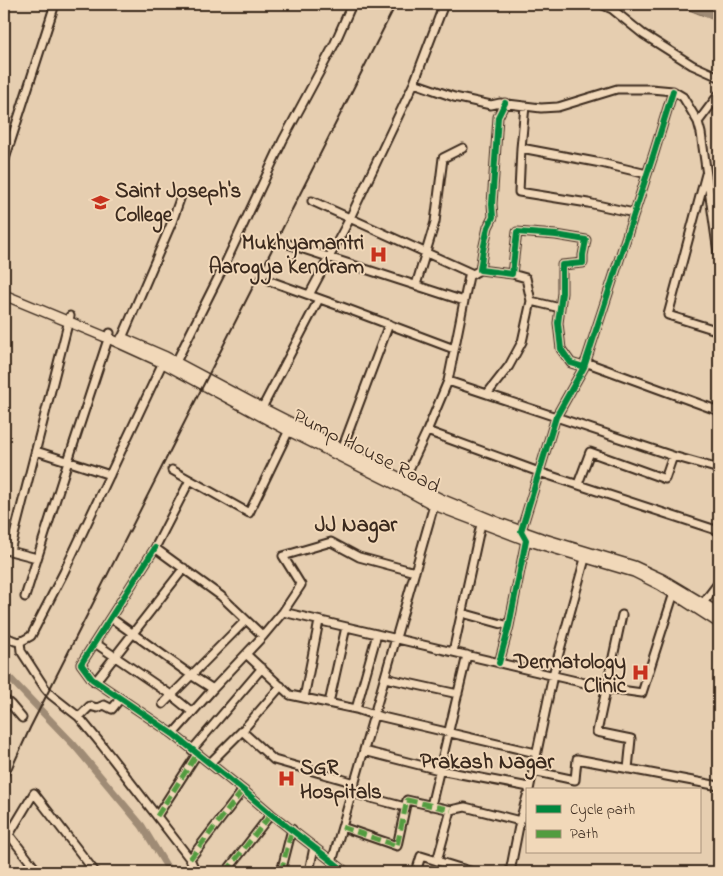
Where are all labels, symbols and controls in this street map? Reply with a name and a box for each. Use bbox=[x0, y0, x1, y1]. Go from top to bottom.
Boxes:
place label: Saint Joseph's College bbox=[115, 177, 241, 233]
school or university icon: Saint Joseph's College bbox=[91, 192, 111, 212]
place label: Mukhyamantri Aarogya Kendram bbox=[209, 229, 364, 285]
hospital icon: Mukhyamantri Aarogya Kendram bbox=[368, 244, 388, 264]
street label: Pump House Road bbox=[287, 402, 445, 502]
district label: JJ Nagar bbox=[315, 510, 398, 543]
place label: Dermatology Clinic bbox=[513, 648, 627, 702]
hospital icon: Dermatology Clinic bbox=[630, 663, 650, 683]
district label: Prakash Nagar bbox=[420, 747, 555, 780]
place label: SGR Hospitals bbox=[300, 754, 382, 808]
hospital icon: SGR Hospitals bbox=[276, 769, 296, 789]
legend bbox=[526, 788, 700, 854]
text: Cycle path bbox=[570, 799, 635, 822]
text: Path bbox=[570, 823, 598, 845]

